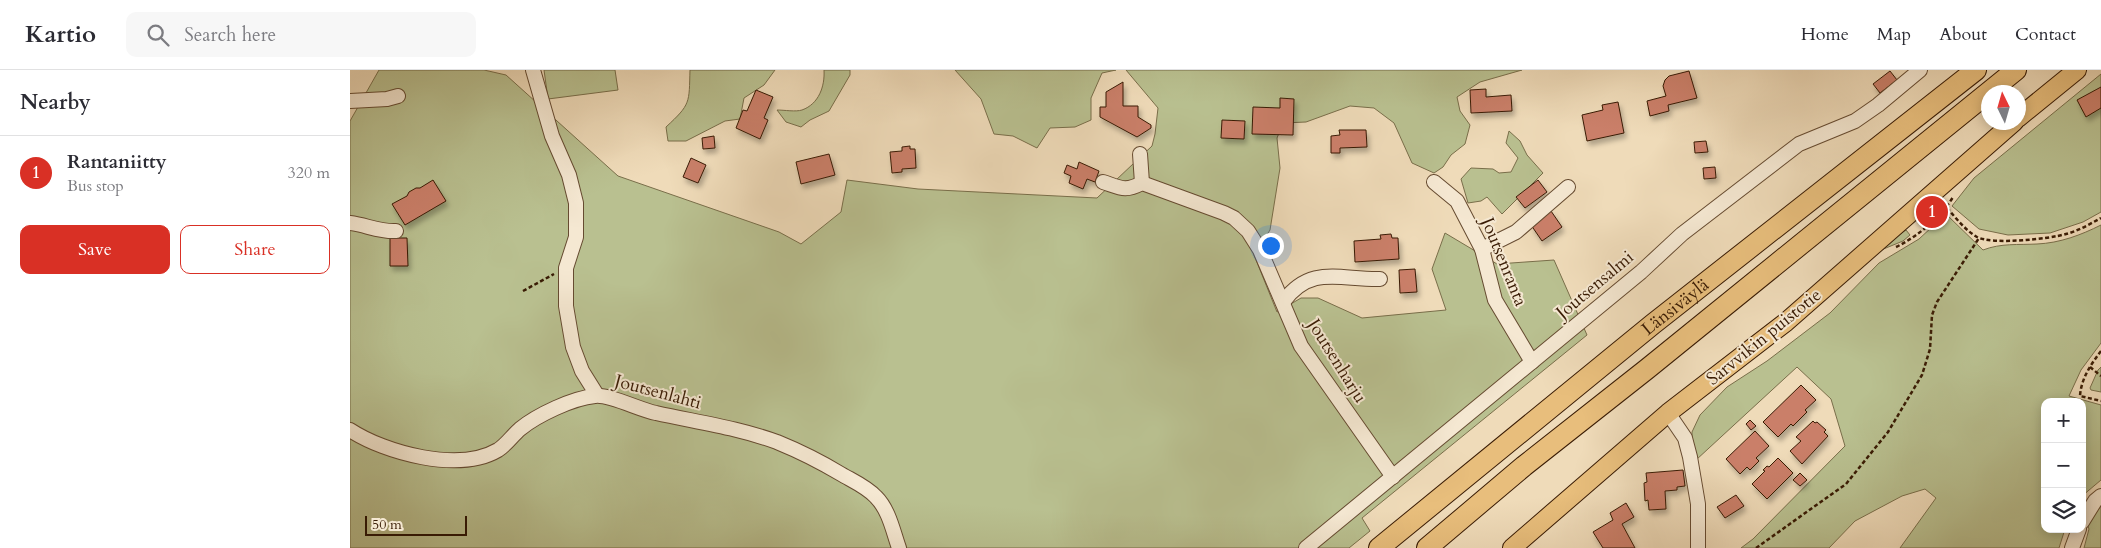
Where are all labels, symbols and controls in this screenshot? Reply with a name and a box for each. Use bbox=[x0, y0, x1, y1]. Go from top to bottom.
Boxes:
search box bbox=[126, 12, 476, 57]
text: Kartio bbox=[25, 18, 96, 51]
icon: search bbox=[144, 21, 172, 49]
text: Search here bbox=[184, 22, 276, 48]
text: Home bbox=[1801, 22, 1849, 47]
text: Map bbox=[1877, 22, 1911, 47]
text: About bbox=[1939, 22, 1987, 47]
text: Contact bbox=[2015, 22, 2076, 47]
north arrow bbox=[1981, 85, 2026, 130]
text: Nearby bbox=[20, 88, 91, 117]
text: Rantaniitty bbox=[67, 149, 167, 175]
text: 1 bbox=[32, 162, 40, 184]
text: 320 m bbox=[288, 162, 330, 184]
text: Bus stop bbox=[67, 175, 124, 197]
pin: 1 bbox=[1916, 193, 1948, 231]
street label: Joutsenranta bbox=[1474, 211, 1533, 310]
button: Save bbox=[20, 225, 170, 274]
button: Share bbox=[180, 225, 330, 274]
your location bbox=[1258, 233, 1284, 259]
street label: Joutsensalmi bbox=[1548, 245, 1639, 327]
street label: Länsiväylä bbox=[1636, 272, 1714, 341]
street label: Sarvvikin puistotie bbox=[1701, 283, 1827, 391]
street label: Joutsenharju bbox=[1300, 312, 1373, 408]
street label: Joutsenlahti bbox=[609, 368, 704, 416]
map controls bbox=[2041, 398, 2086, 533]
button: + bbox=[2041, 398, 2086, 443]
button: − bbox=[2041, 443, 2086, 488]
button: layers bbox=[2041, 488, 2086, 533]
scale bar bbox=[365, 513, 468, 536]
text: 50 m bbox=[372, 515, 402, 534]

